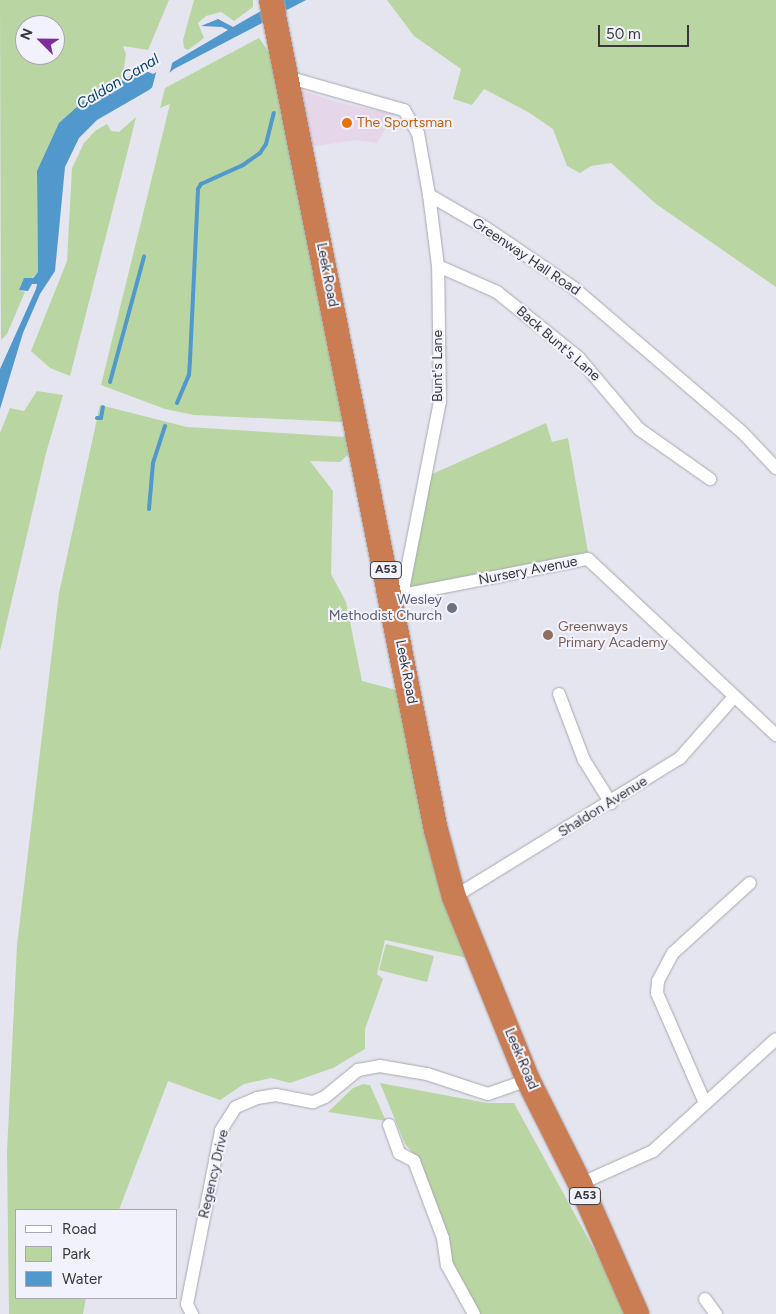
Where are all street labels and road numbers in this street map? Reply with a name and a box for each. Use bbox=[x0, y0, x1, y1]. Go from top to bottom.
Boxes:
street label: Greenway Hall Road bbox=[469, 215, 583, 299]
street label: Leek Road bbox=[313, 241, 341, 309]
street label: Back Bunt's Lane bbox=[513, 303, 603, 385]
street label: Bunt's Lane bbox=[430, 330, 446, 402]
street label: Nursery Avenue bbox=[477, 553, 579, 589]
road number: A53 bbox=[370, 560, 402, 580]
street label: Leek Road bbox=[392, 638, 420, 706]
street label: Shaldon Avenue bbox=[555, 773, 651, 841]
street label: Leek Road bbox=[501, 1026, 541, 1092]
street label: Regency Drive bbox=[196, 1128, 232, 1220]
road number: A53 bbox=[569, 1186, 601, 1206]

